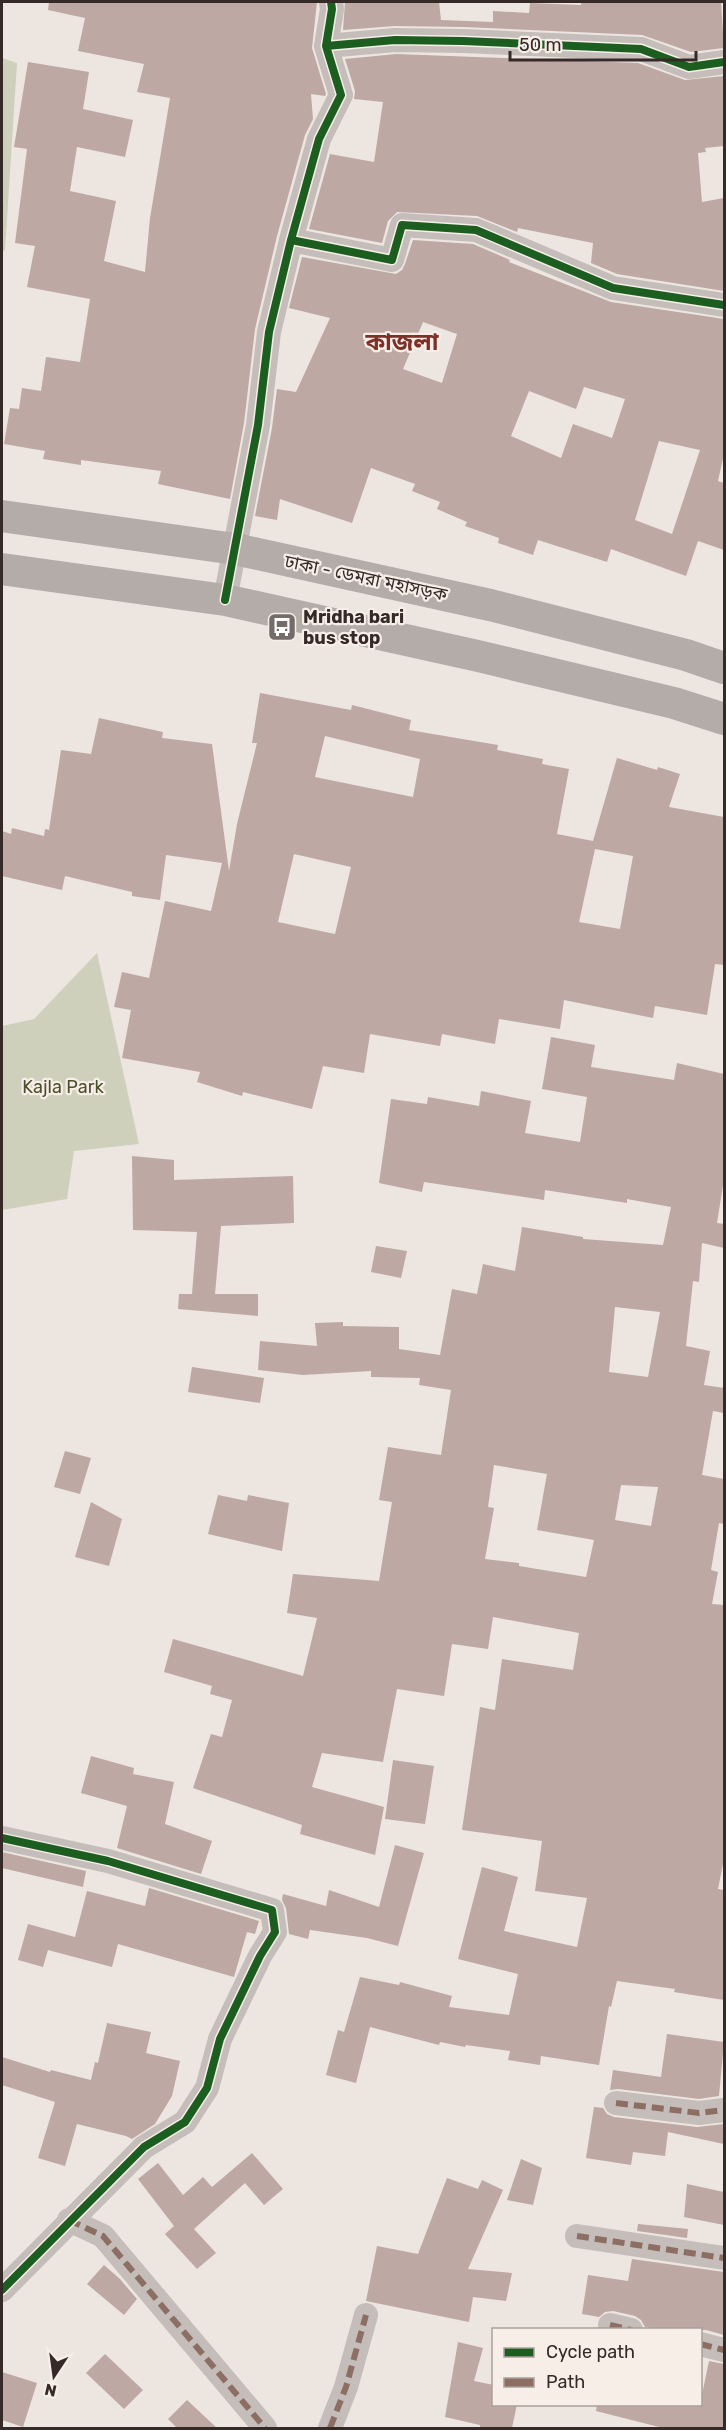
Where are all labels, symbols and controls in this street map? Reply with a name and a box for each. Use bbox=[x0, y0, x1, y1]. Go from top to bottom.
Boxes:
scale bar bbox=[510, 24, 696, 62]
text: 50 m bbox=[519, 34, 562, 56]
district label: কাজলা bbox=[365, 328, 440, 356]
street label: ঢাকা - ডেমরা মহাসড়ক bbox=[282, 550, 450, 606]
place label: Mridha bari bus stop bbox=[303, 606, 404, 649]
bus stop icon: Mridha bari bus stop bbox=[266, 611, 298, 643]
park label: Kajla Park bbox=[22, 1076, 104, 1098]
legend bbox=[492, 2328, 702, 2406]
text: Cycle path bbox=[546, 2341, 635, 2363]
north arrow bbox=[24, 2346, 84, 2406]
text: Path bbox=[546, 2371, 585, 2393]
text: N bbox=[43, 2380, 58, 2401]

